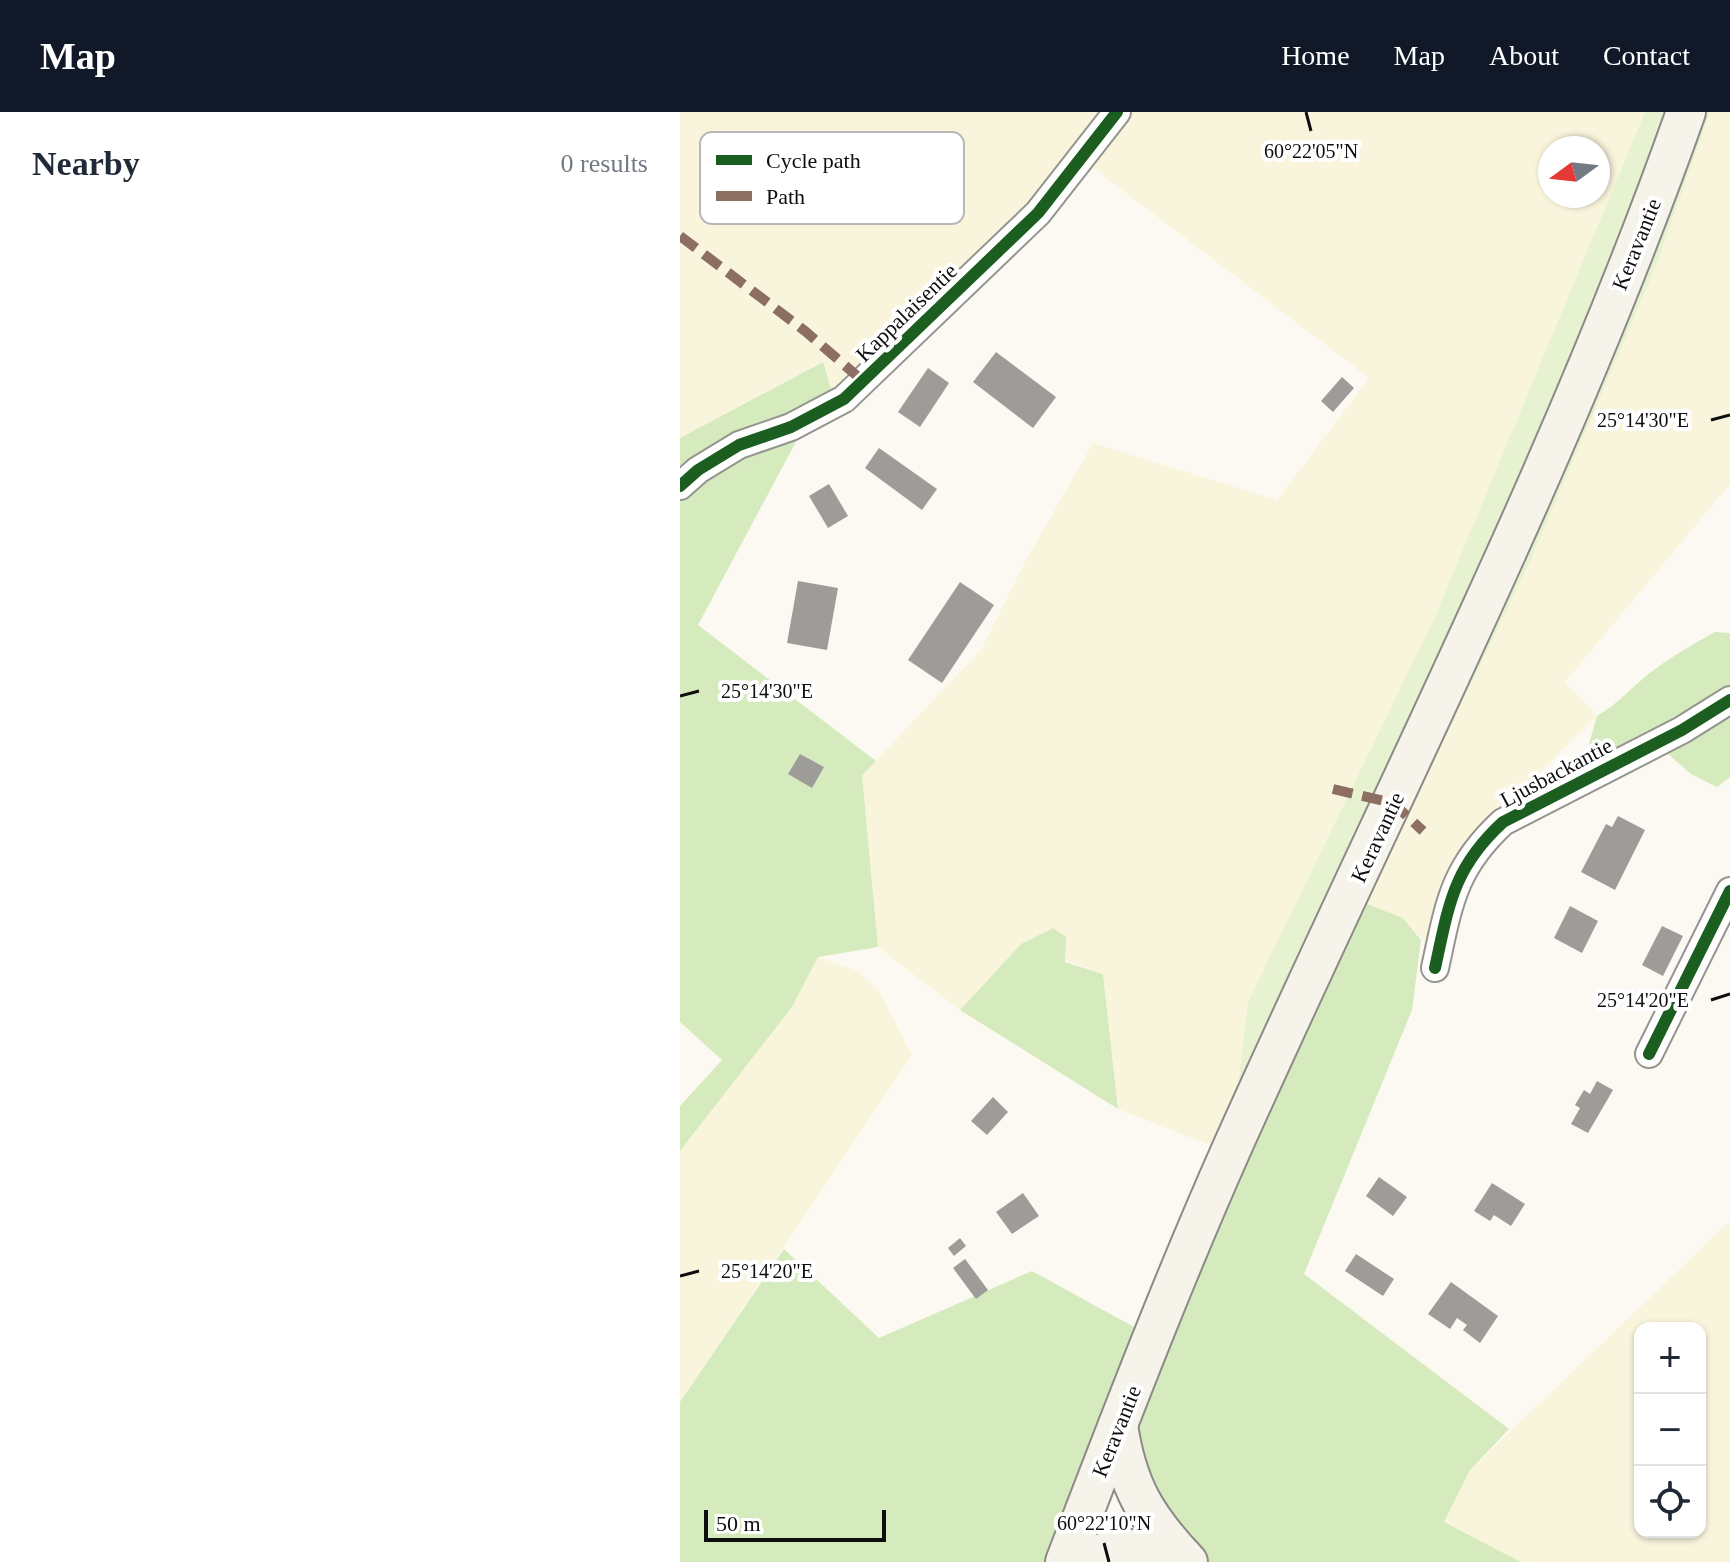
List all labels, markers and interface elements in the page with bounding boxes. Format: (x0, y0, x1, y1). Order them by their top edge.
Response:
text: Map (40, 35, 116, 77)
text: Home (1281, 40, 1350, 71)
text: Map (1394, 40, 1445, 71)
text: About (1489, 40, 1559, 71)
text: Contact (1603, 40, 1690, 71)
legend (700, 132, 964, 224)
north arrow (1538, 136, 1610, 208)
text: 60°22'05"N (1264, 140, 1358, 162)
text: Nearby (32, 145, 140, 182)
text: Cycle path (766, 148, 861, 173)
text: 0 results (561, 149, 648, 178)
text: Path (766, 184, 805, 209)
street label: Keravantie (1607, 195, 1666, 294)
street label: Kappalaisentie (851, 258, 962, 367)
text: 25°14'30"E (1597, 409, 1689, 431)
text: 25°14'30"E (721, 680, 813, 702)
street label: Ljusbackantie (1496, 732, 1617, 812)
street label: Keravantie (1346, 788, 1409, 886)
text: 25°14'20"E (1597, 989, 1689, 1011)
text: 25°14'20"E (721, 1260, 813, 1282)
map controls (1634, 1322, 1706, 1538)
button: + (1634, 1322, 1706, 1394)
street label: Keravantie (1087, 1382, 1146, 1481)
button: − (1634, 1394, 1706, 1466)
button: locate (1634, 1466, 1706, 1538)
scale bar (704, 1506, 886, 1542)
text: 50 m (716, 1511, 761, 1536)
text: 60°22'10"N (1057, 1512, 1151, 1534)

